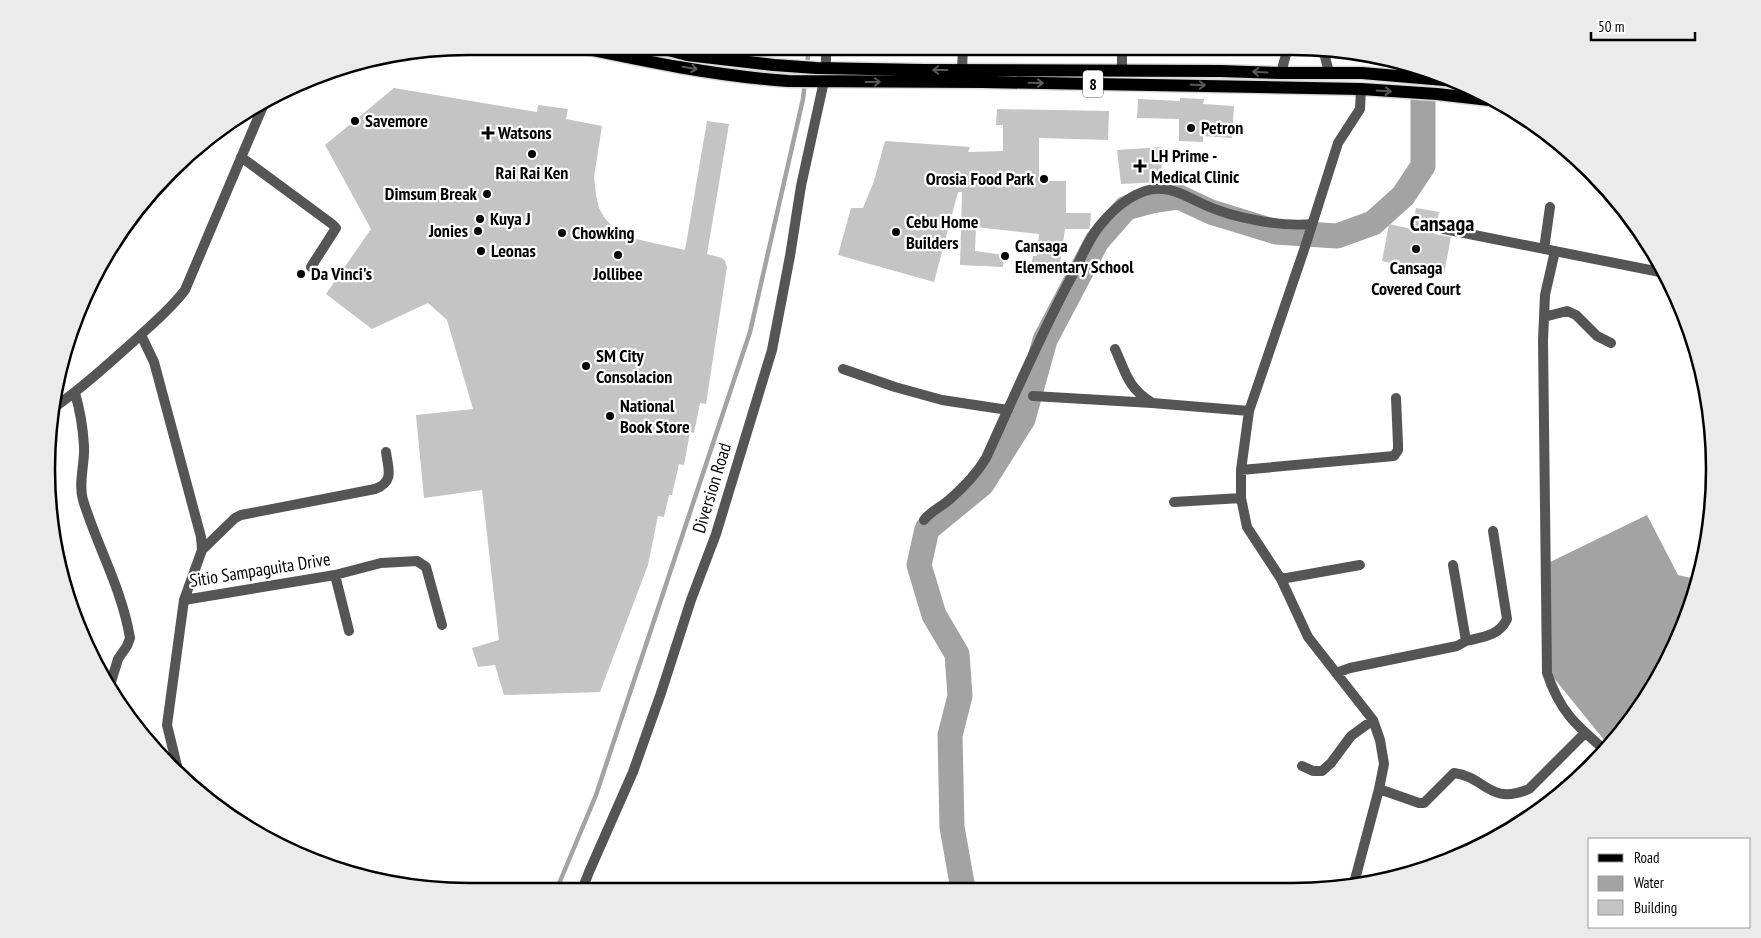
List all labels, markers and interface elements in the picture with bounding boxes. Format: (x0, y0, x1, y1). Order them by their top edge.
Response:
scale bar (1591, 10, 1695, 42)
text: 50 m (1598, 17, 1624, 36)
one-way arrow (682, 63, 698, 73)
one-way arrow (933, 65, 949, 75)
one-way arrow (1253, 68, 1269, 77)
road number: 8 (1083, 70, 1103, 98)
one-way arrow (864, 77, 881, 87)
one-way arrow (1027, 78, 1043, 88)
one-way arrow (1190, 80, 1206, 90)
one-way arrow (1376, 86, 1392, 95)
place label: Savemore (365, 109, 428, 132)
marker: Savemore (349, 115, 361, 127)
place label: Petron (1201, 116, 1243, 139)
place label: Watsons (497, 121, 552, 144)
marker: Petron (1185, 122, 1197, 134)
marker: Watsons (482, 127, 494, 139)
place label: LH Prime - Medical Clinic (1151, 144, 1240, 188)
marker: Rai Rai Ken (526, 148, 538, 160)
marker: LH Prime - Medical Clinic (1133, 159, 1147, 173)
place label: Rai Rai Ken (496, 161, 568, 184)
place label: Orosia Food Park (926, 167, 1035, 190)
marker: Orosia Food Park (1038, 173, 1050, 185)
place label: Dimsum Break (385, 182, 478, 205)
marker: Dimsum Break (481, 188, 493, 200)
place label: Kuya J (490, 207, 531, 230)
district label: Cansaga (1410, 209, 1474, 237)
place label: Cebu Home Builders (906, 210, 979, 254)
marker: Kuya J (474, 213, 486, 225)
place label: Jonies (428, 219, 468, 242)
place label: Chowking (572, 221, 634, 244)
marker: Jonies (472, 225, 484, 237)
marker: Cebu Home Builders (890, 226, 902, 238)
marker: Chowking (556, 227, 568, 239)
place label: Cansaga Elementary School (1015, 234, 1134, 278)
place label: Leonas (491, 239, 536, 262)
marker: Cansaga Covered Court (1410, 243, 1422, 255)
marker: Leonas (475, 245, 487, 257)
marker: Jollibee (612, 249, 624, 261)
marker: Cansaga Elementary School (999, 250, 1011, 262)
place label: Cansaga Covered Court (1371, 256, 1461, 300)
place label: Da Vinci's (311, 262, 372, 285)
place label: Jollibee (592, 262, 643, 285)
marker: Da Vinci's (295, 268, 307, 280)
place label: SM City Consolacion (596, 344, 672, 388)
marker: SM City Consolacion (580, 360, 592, 372)
place label: National Book Store (620, 394, 690, 438)
marker: National Book Store (604, 410, 616, 422)
street label: Diversion Road (687, 440, 736, 536)
street label: Sitio Sampaguita Drive (188, 547, 332, 592)
legend (1588, 838, 1751, 928)
text: Road (1634, 848, 1660, 867)
text: Water (1634, 873, 1665, 892)
text: Building (1634, 898, 1677, 917)

